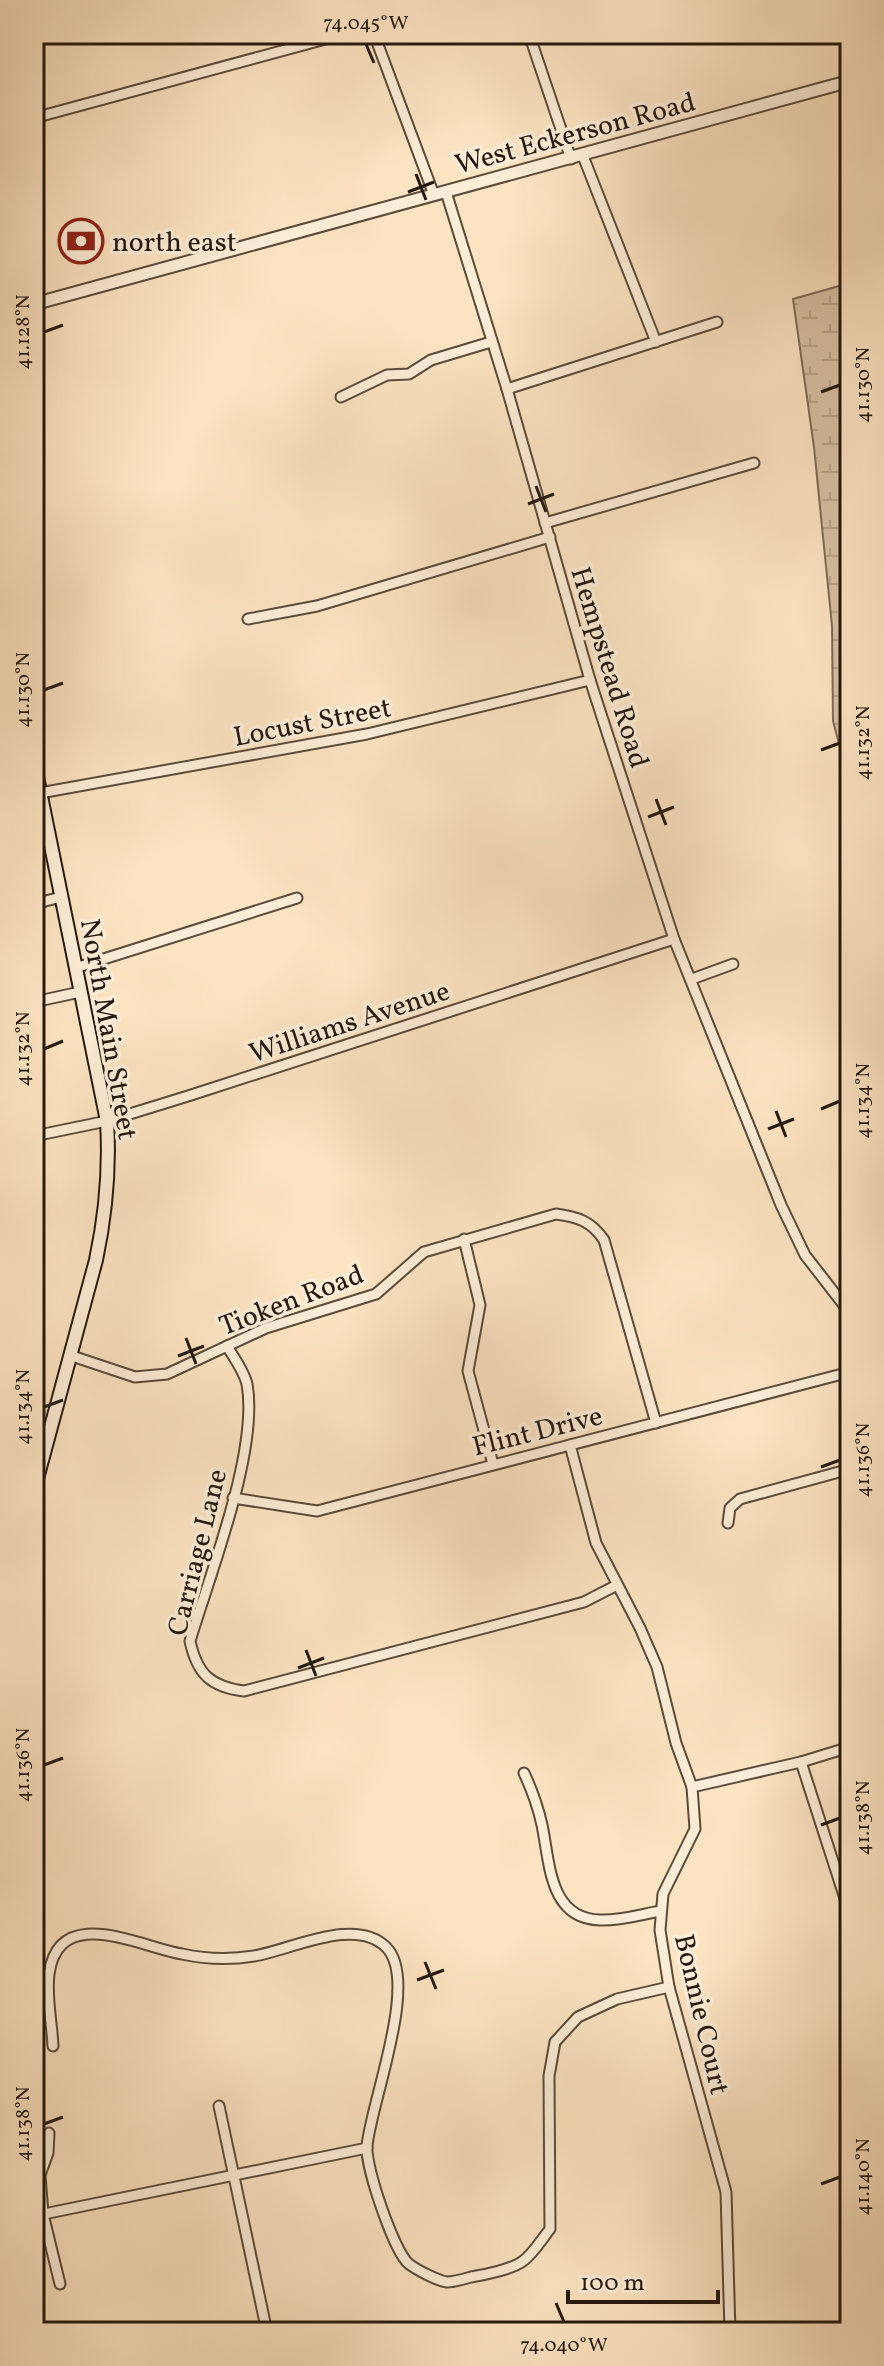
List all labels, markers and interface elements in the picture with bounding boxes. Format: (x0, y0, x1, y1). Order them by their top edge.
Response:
text: 74.045°W (323, 10, 409, 38)
street label: West Eckerson Road (451, 84, 700, 185)
bank icon: north east (57, 217, 105, 265)
place label: north east (112, 224, 237, 263)
text: 41.128°N (10, 294, 38, 370)
text: 41.130°N (850, 347, 878, 423)
street label: Hempstead Road (559, 562, 658, 773)
text: 41.130°N (10, 652, 38, 728)
street label: Locust Street (230, 689, 395, 758)
text: 41.132°N (850, 705, 878, 781)
street label: North Main Street (69, 916, 146, 1143)
street label: Williams Avenue (244, 973, 455, 1074)
text: 41.132°N (10, 1011, 38, 1087)
text: 41.134°N (850, 1063, 878, 1139)
street label: Tioken Road (214, 1256, 370, 1347)
text: 41.134°N (10, 1369, 38, 1445)
street label: Flint Drive (468, 1397, 607, 1467)
text: 41.136°N (850, 1422, 878, 1497)
street label: Carriage Lane (159, 1465, 238, 1640)
text: 41.136°N (10, 1727, 38, 1802)
text: 41.138°N (850, 1780, 878, 1855)
street label: Bonnie Court (663, 1930, 738, 2099)
text: 41.138°N (10, 2086, 38, 2161)
text: 41.140°N (850, 2138, 878, 2216)
scale bar (568, 2254, 718, 2304)
text: 100 m (580, 2267, 645, 2301)
text: 74.040°W (520, 2332, 608, 2360)

